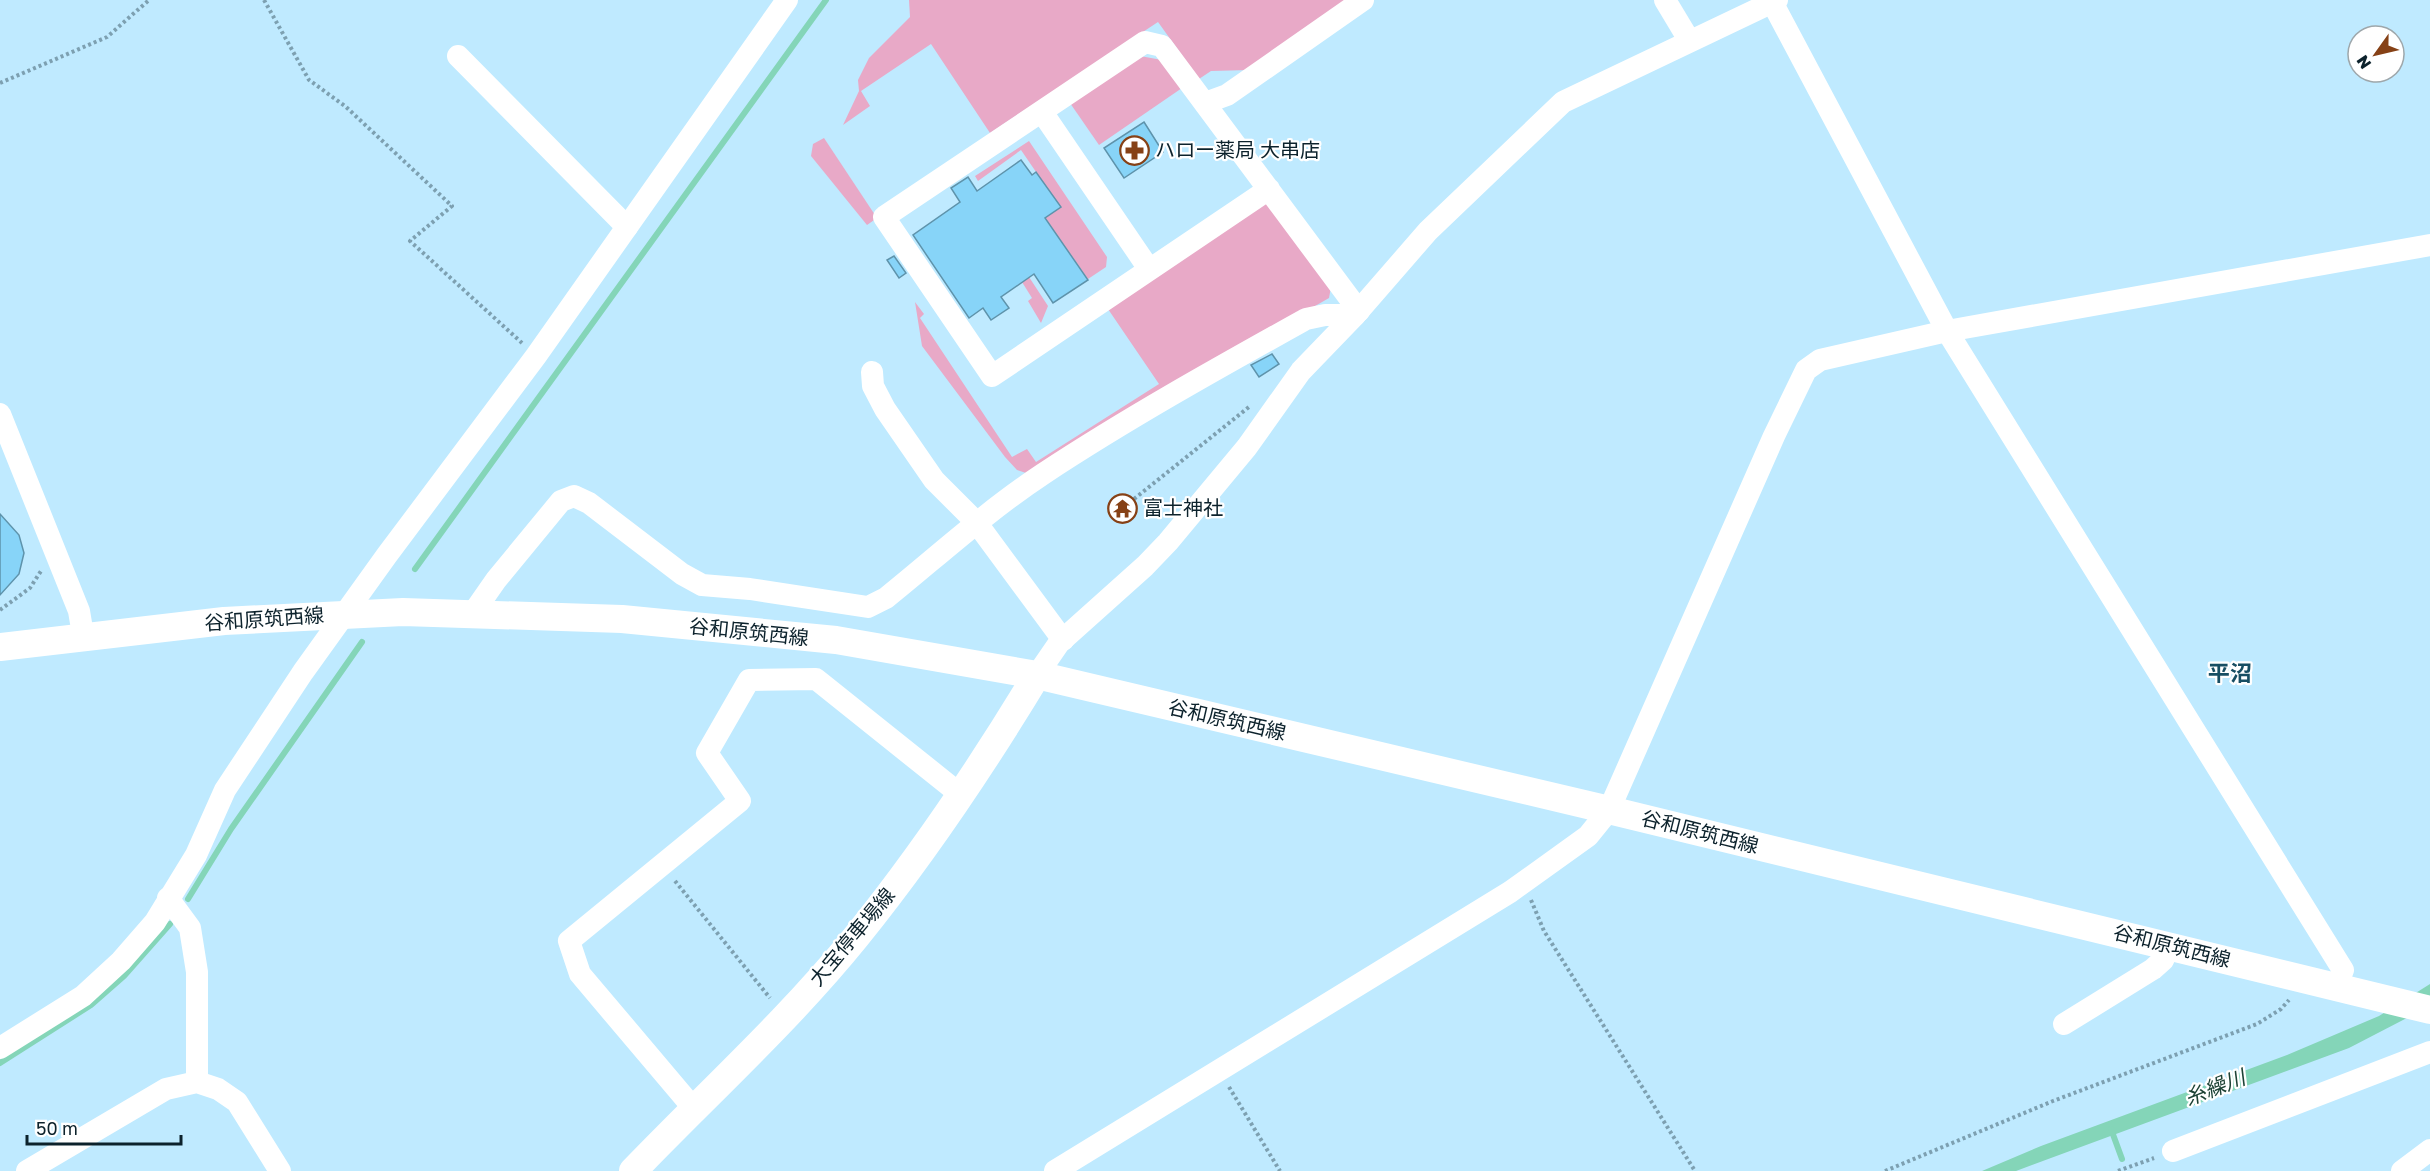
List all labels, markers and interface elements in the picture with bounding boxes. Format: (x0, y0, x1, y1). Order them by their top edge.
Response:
north arrow (2346, 24, 2406, 84)
text: N (2352, 52, 2375, 73)
pharmacy icon: ハロー薬局 大串店 (1118, 134, 1150, 166)
place label: ハロー薬局 大串店 (1155, 137, 1320, 161)
temple icon: 富士神社 (1106, 492, 1138, 524)
place label: 富士神社 (1143, 495, 1223, 519)
street label: 谷和原筑西線 (203, 602, 325, 634)
street label: 谷和原筑西線 (688, 613, 810, 649)
district label: 平沼 (2208, 659, 2252, 686)
street label: 谷和原筑西線 (1166, 694, 1288, 744)
street label: 谷和原筑西線 (1639, 805, 1761, 857)
street label: 大宝停車場線 (803, 883, 899, 990)
street label: 谷和原筑西線 (2111, 919, 2233, 971)
water label: 糸繰川 (2181, 1063, 2251, 1110)
scale bar (27, 1108, 182, 1146)
text: 50 m (36, 1117, 78, 1139)

